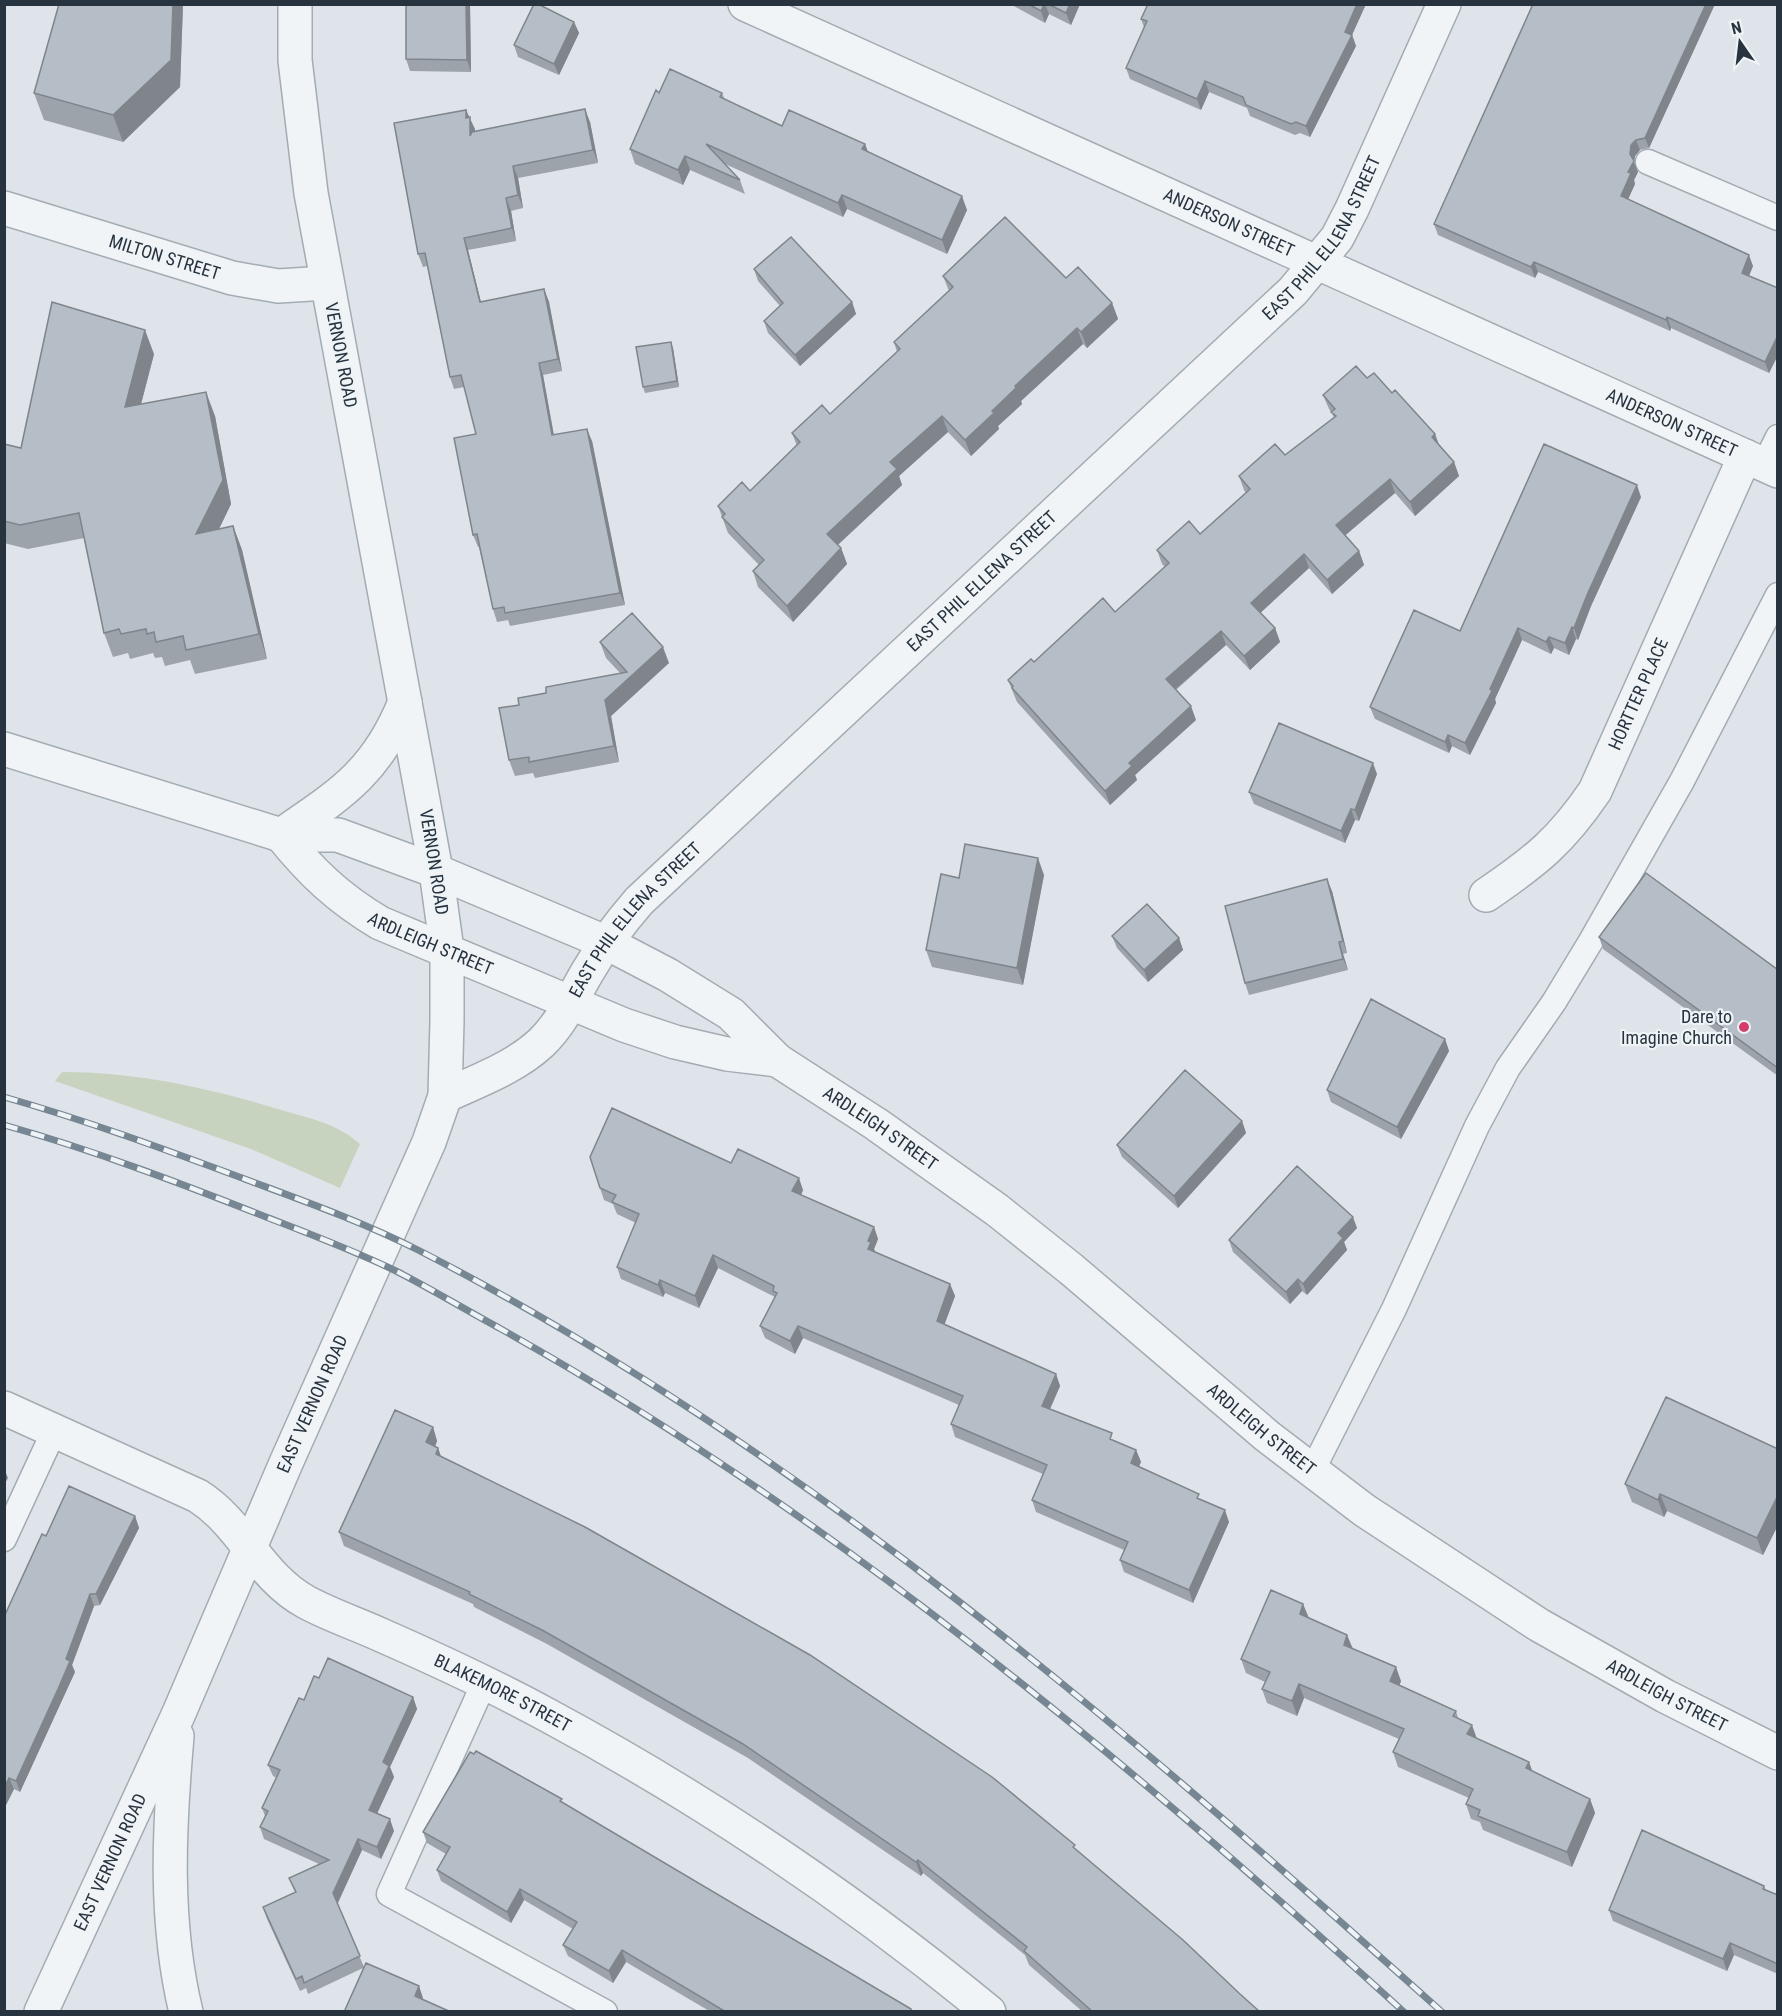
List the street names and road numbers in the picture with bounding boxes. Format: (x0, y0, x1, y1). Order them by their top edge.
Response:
street label: EAST PHIL ELLENA STREET (1258, 152, 1385, 324)
street label: ANDERSON STREET (1160, 184, 1298, 261)
street label: MILTON STREET (107, 230, 223, 284)
street label: VERNON ROAD (321, 301, 362, 409)
street label: ANDERSON STREET (1603, 384, 1741, 461)
street label: EAST PHIL ELLENA STREET (902, 506, 1061, 656)
street label: HORTTER PLACE (1604, 635, 1672, 753)
street label: VERNON ROAD (416, 808, 453, 916)
street label: EAST PHIL ELLENA STREET (564, 838, 705, 1001)
street label: ARDLEIGH STREET (364, 907, 497, 979)
street label: ARDLEIGH STREET (819, 1082, 942, 1174)
street label: EAST VERNON ROAD (272, 1331, 352, 1476)
street label: ARDLEIGH STREET (1203, 1379, 1320, 1479)
street label: BLAKEMORE STREET (431, 1649, 575, 1736)
street label: ARDLEIGH STREET (1603, 1654, 1731, 1736)
street label: EAST VERNON ROAD (69, 1790, 150, 1934)

